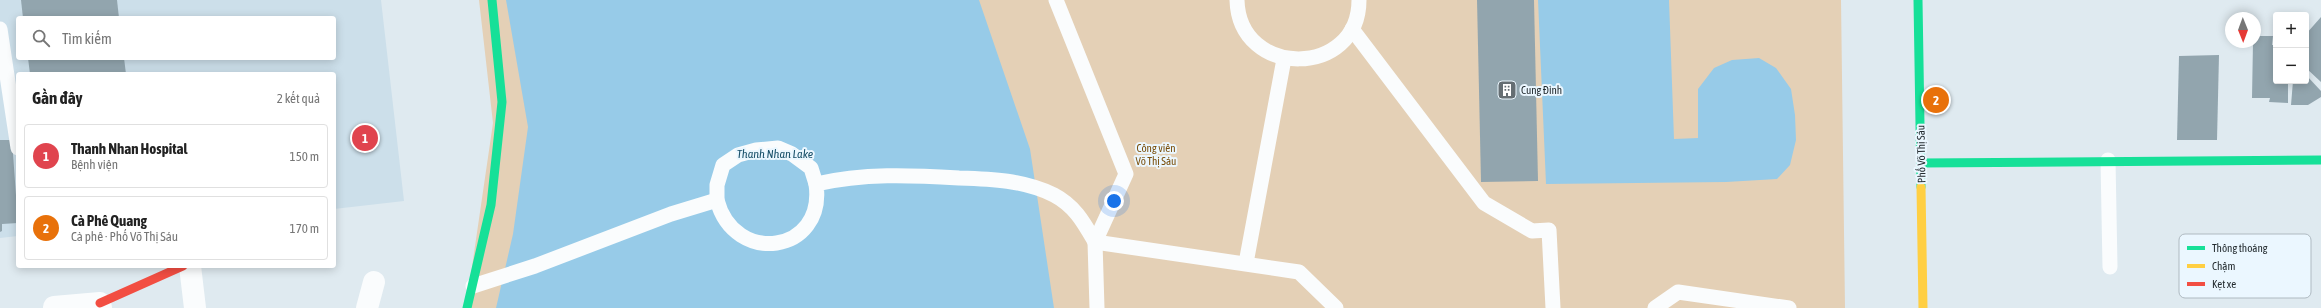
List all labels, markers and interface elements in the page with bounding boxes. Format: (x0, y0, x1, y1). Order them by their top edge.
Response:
north arrow (2225, 12, 2261, 48)
map controls (2273, 12, 2309, 84)
button: + (2273, 12, 2309, 48)
search box (16, 16, 336, 60)
icon: search (30, 27, 52, 49)
text: Tìm kiếm (62, 30, 112, 47)
button: − (2273, 48, 2309, 84)
building icon: Cung Đình (1496, 79, 1518, 101)
place label: Cung Đình (1521, 84, 1562, 96)
pin: 2 (1923, 85, 1949, 115)
text: Gần đây (32, 88, 83, 108)
text: 2 kết quả (277, 91, 320, 106)
pin: 1 (352, 123, 378, 153)
street label: Phố Võ Thị Sáu (1914, 125, 1929, 183)
text: Thanh Nhan Hospital (71, 140, 187, 157)
park label: Công viên Võ Thị Sáu (1136, 142, 1176, 168)
water label: Thanh Nhan Lake (737, 147, 814, 161)
text: 1 (43, 149, 49, 164)
text: 150 m (290, 149, 319, 164)
text: Bệnh viện (71, 157, 118, 172)
your location (1104, 191, 1124, 211)
text: Cà Phê Quang (71, 212, 147, 229)
text: 2 (43, 221, 49, 236)
text: 170 m (290, 221, 319, 236)
text: Cà phê · Phố Võ Thị Sáu (71, 229, 178, 244)
legend (2179, 234, 2311, 298)
text: Thông thoáng (2212, 242, 2268, 254)
text: Chậm (2212, 260, 2235, 273)
text: Kẹt xe (2212, 278, 2236, 291)

